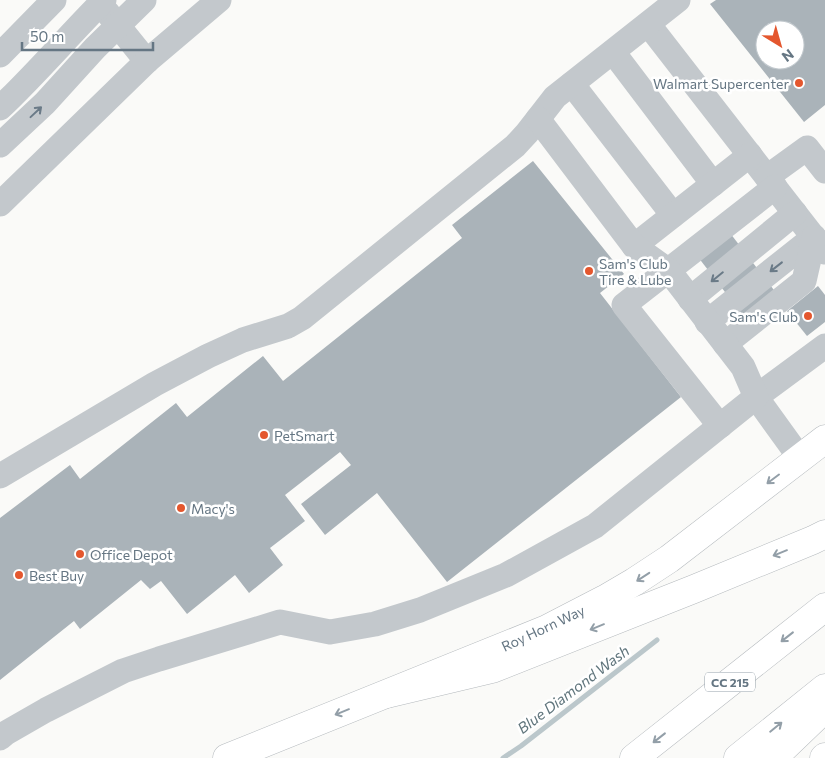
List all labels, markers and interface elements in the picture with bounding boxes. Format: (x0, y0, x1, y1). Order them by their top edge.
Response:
scale bar (22, 20, 154, 52)
north arrow (755, 20, 805, 70)
text: 50 m (30, 27, 64, 45)
text: N (779, 46, 797, 66)
place label: Walmart Supercenter (653, 75, 789, 92)
marker: Walmart Supercenter (793, 77, 805, 89)
one-way arrow (29, 106, 42, 118)
place label: Sam's Club Tire & Lube (599, 255, 671, 288)
one-way arrow (770, 262, 783, 273)
marker: Sam's Club Tire & Lube (583, 265, 595, 277)
one-way arrow (710, 272, 723, 283)
place label: Sam's Club (729, 308, 798, 325)
marker: Sam's Club (802, 310, 814, 322)
place label: PetSmart (274, 427, 335, 444)
marker: PetSmart (258, 429, 270, 441)
one-way arrow (766, 474, 780, 484)
place label: Macy's (191, 500, 235, 517)
marker: Macy's (175, 502, 187, 514)
place label: Office Depot (90, 546, 173, 563)
marker: Office Depot (74, 548, 86, 560)
one-way arrow (773, 549, 788, 559)
place label: Best Buy (29, 567, 84, 584)
marker: Best Buy (13, 569, 25, 581)
one-way arrow (636, 572, 650, 582)
street label: Roy Horn Way (499, 601, 587, 655)
one-way arrow (590, 623, 605, 632)
one-way arrow (780, 632, 794, 642)
water label: Blue Diamond Wash (514, 641, 632, 737)
road number: CC 215 (705, 672, 755, 692)
one-way arrow (334, 708, 350, 717)
one-way arrow (769, 722, 782, 733)
one-way arrow (653, 732, 666, 743)

